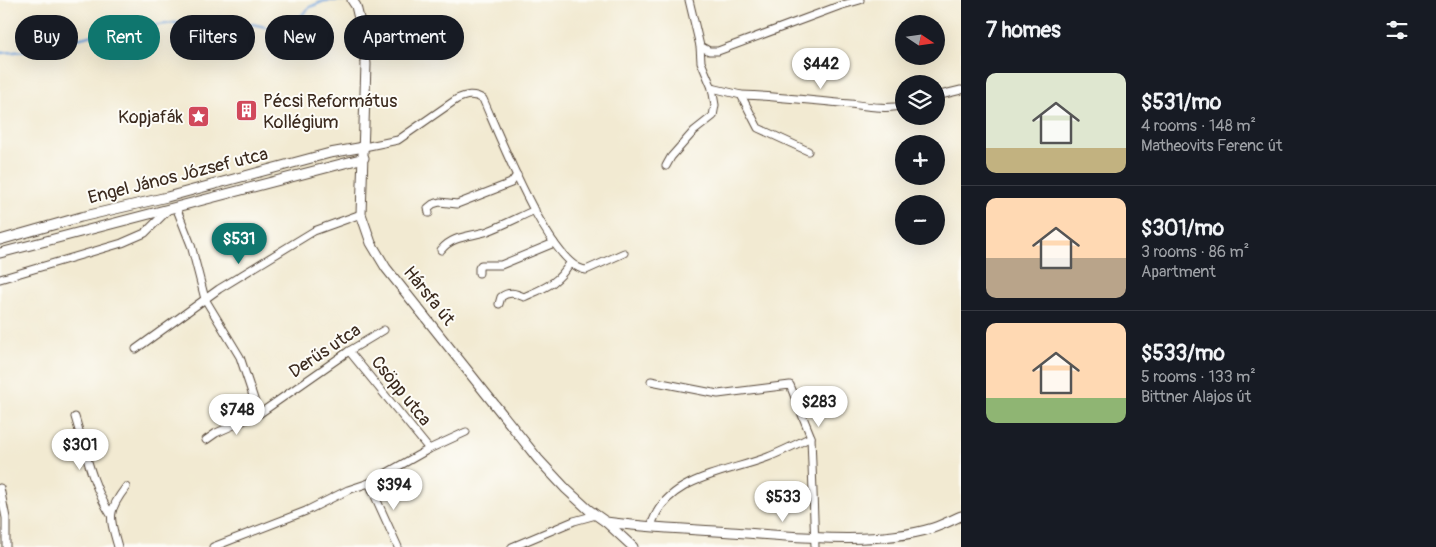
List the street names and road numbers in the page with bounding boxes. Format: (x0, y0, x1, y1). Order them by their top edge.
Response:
street label: Engel János József utca (86, 143, 270, 209)
street label: Hársfa út (398, 262, 460, 331)
street label: Derűs utca (285, 319, 365, 383)
street label: Csöpp utca (366, 351, 436, 431)

